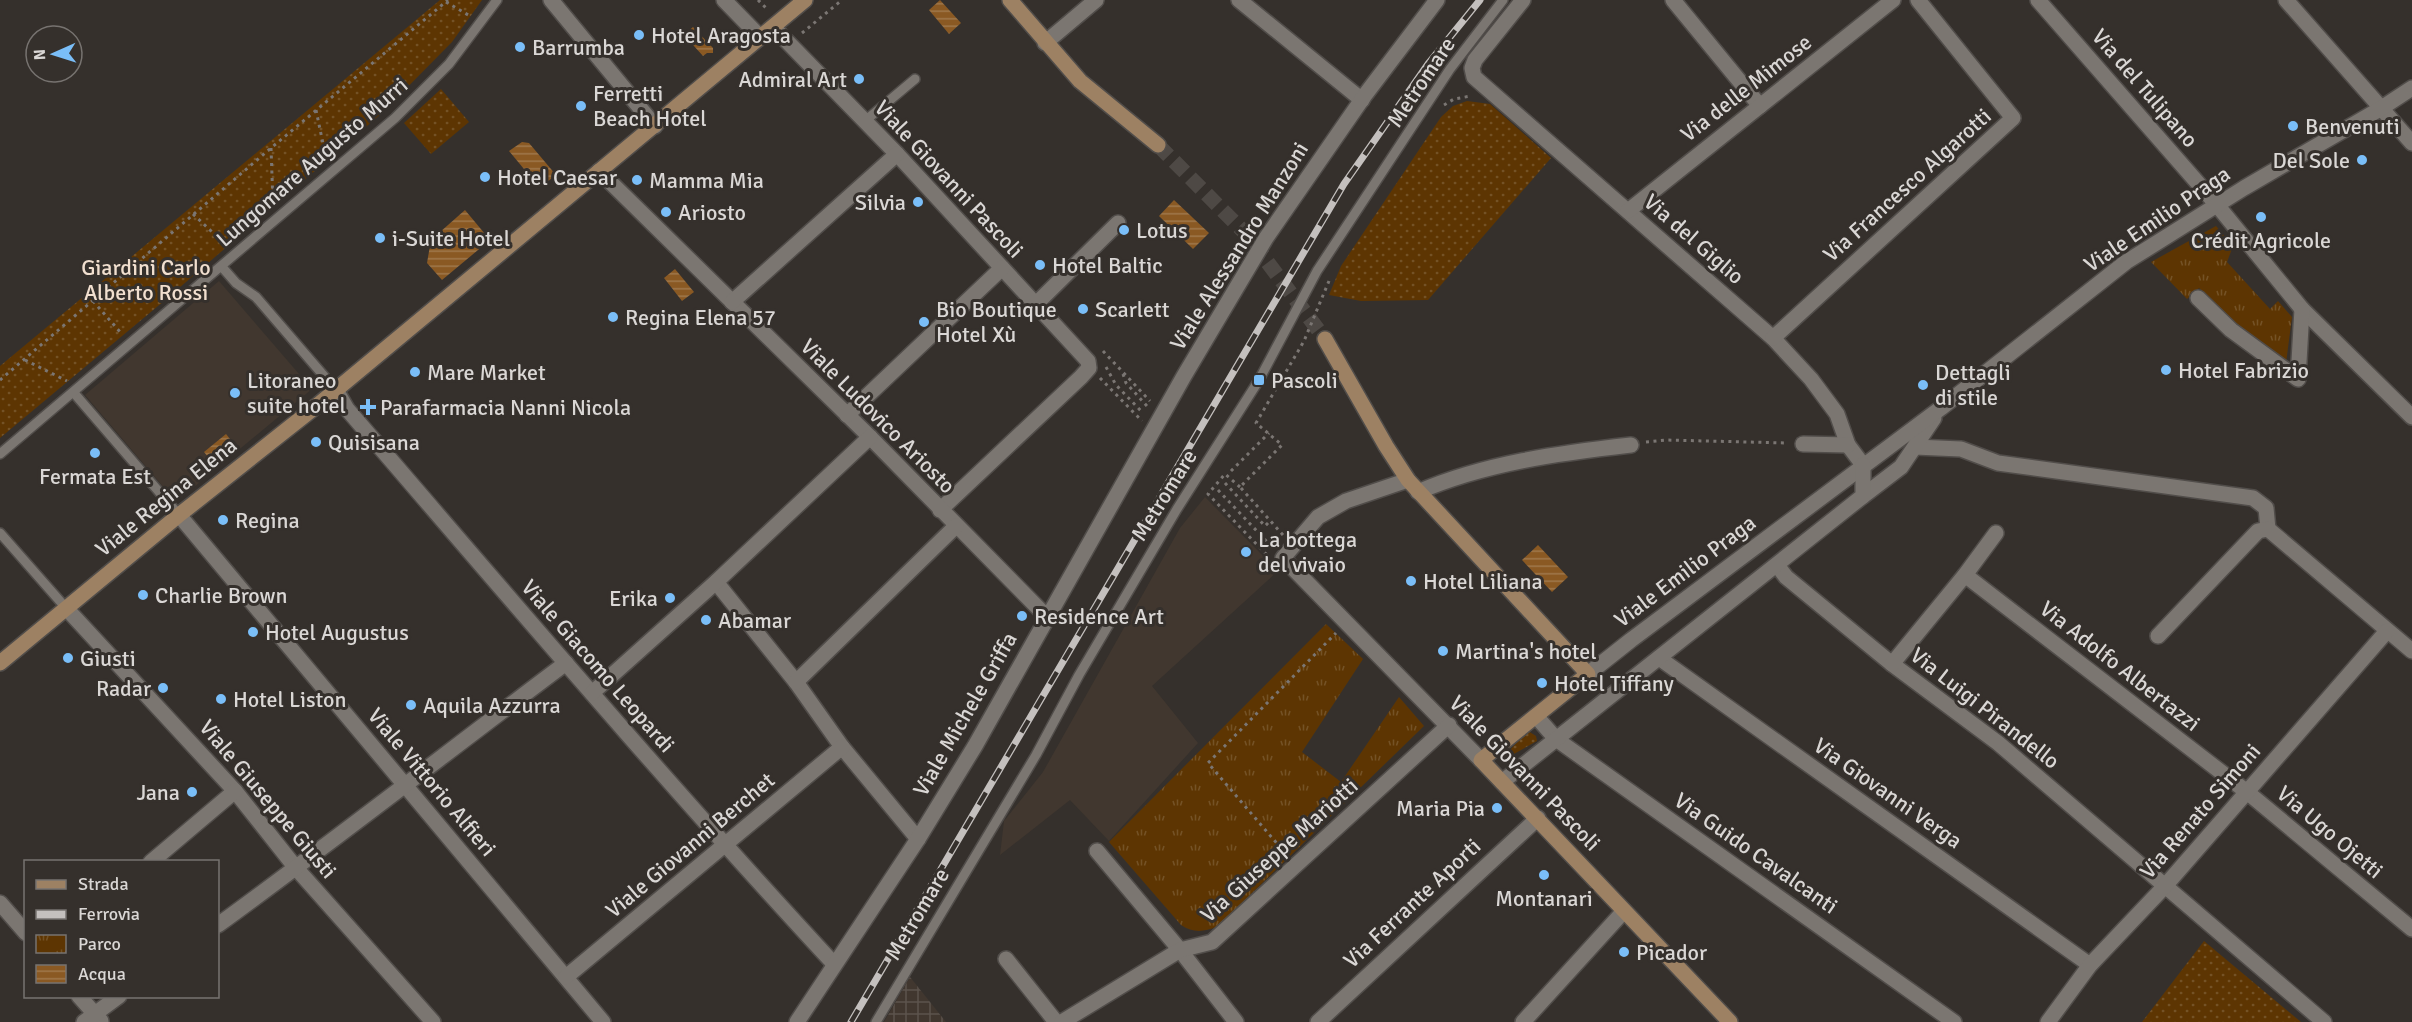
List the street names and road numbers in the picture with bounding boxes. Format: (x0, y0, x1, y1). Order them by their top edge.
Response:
street label: Via del Tulipano (2086, 23, 2204, 153)
street label: Via delle Mimose (1675, 28, 1817, 148)
street label: Metromare (1381, 32, 1461, 132)
street label: Lungomare Augusto Murri (211, 71, 413, 253)
street label: Viale Giovanni Pascoli (869, 95, 1029, 263)
street label: Via Francesco Algarotti (1817, 102, 1997, 268)
street label: Viale Alessandro Manzoni (1164, 137, 1314, 355)
street label: Viale Emilio Praga (2079, 160, 2235, 278)
street label: Via del Giglio (1638, 188, 1750, 290)
street label: Viale Ludovico Ariosto (795, 333, 961, 499)
street label: Viale Regina Elena (90, 432, 242, 562)
street label: Metromare (1125, 444, 1203, 546)
street label: Viale Emilio Praga (1609, 509, 1761, 633)
street label: Viale Giacomo Leopardi (516, 574, 680, 758)
street label: Via Adolfo Albertazzi (2034, 595, 2206, 737)
street label: Viale Michele Griffa (907, 627, 1023, 801)
street label: Via Luigi Pirandello (1905, 641, 2065, 775)
street label: Viale Giovanni Pascoli (1444, 690, 1606, 856)
street label: Viale Vittorio Alfieri (362, 702, 502, 862)
street label: Viale Giuseppe Giusti (194, 714, 342, 884)
street label: Via Giovanni Verga (1809, 732, 1967, 854)
street label: Via Renato Simoni (2134, 738, 2266, 884)
street label: Viale Giovanni Berchet (600, 766, 780, 924)
street label: Via Giuseppe Mariotti (1195, 772, 1363, 928)
street label: Via Ugo Ojetti (2271, 780, 2389, 884)
street label: Via Guido Cavalcanti (1669, 787, 1843, 919)
street label: Via Ferrante Aporti (1338, 832, 1486, 974)
street label: Metromare (879, 863, 955, 965)

